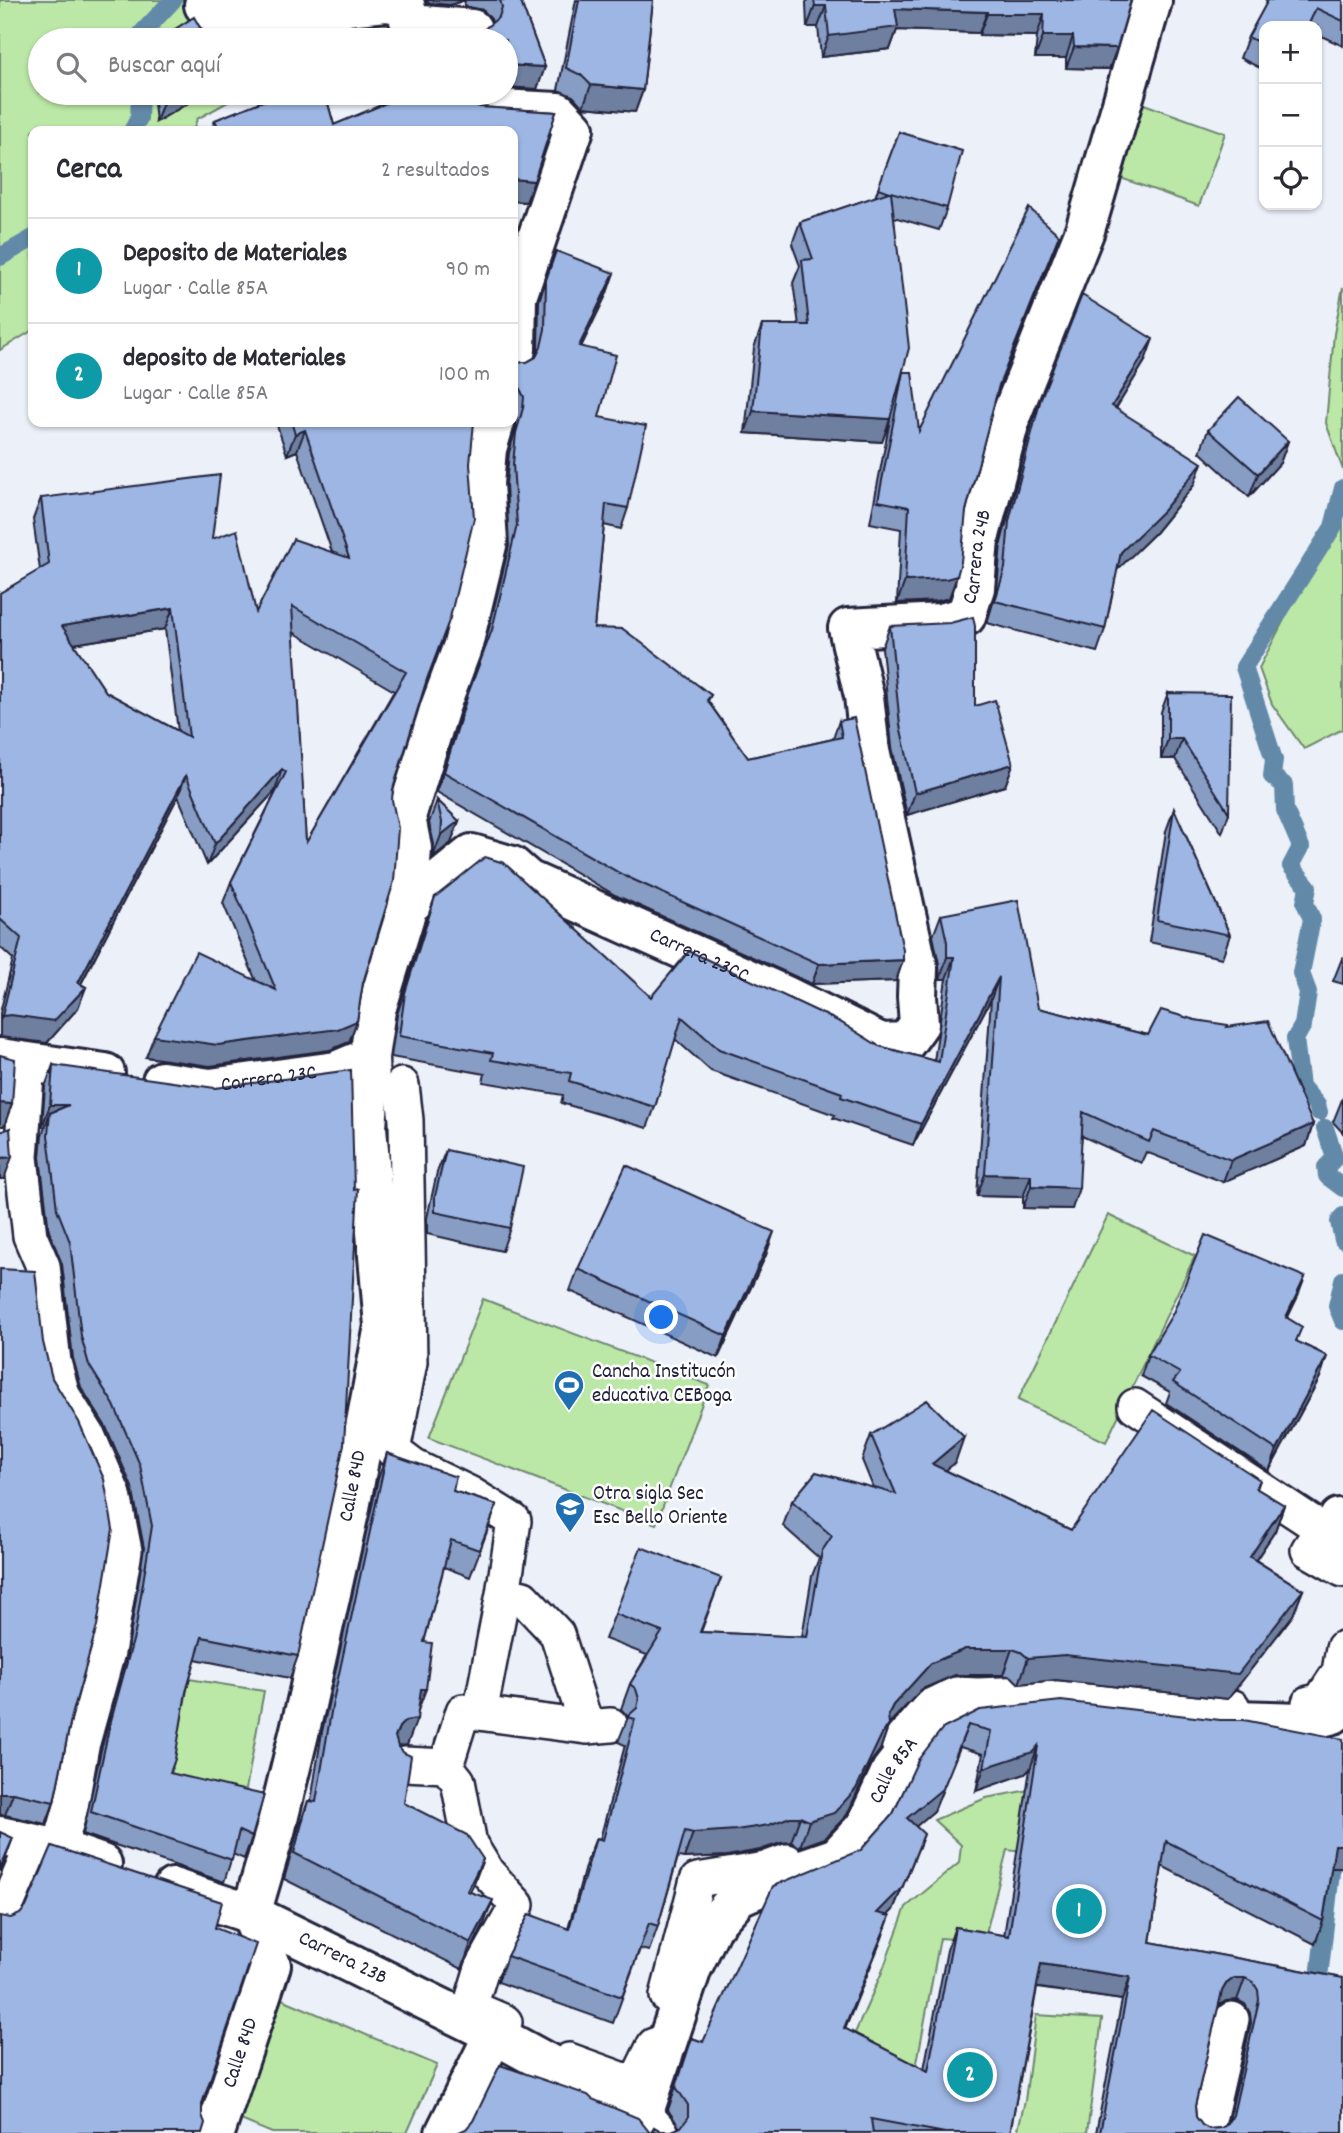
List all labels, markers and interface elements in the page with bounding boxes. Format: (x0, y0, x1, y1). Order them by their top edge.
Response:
map controls (1259, 21, 1322, 210)
button: + (1259, 21, 1322, 84)
search box (28, 28, 518, 105)
icon: search (52, 48, 90, 86)
text: Buscar aquí (108, 48, 220, 85)
button: − (1259, 84, 1322, 147)
button: locate (1259, 147, 1322, 210)
text: Cerca (56, 150, 121, 193)
text: 2 resultados (381, 155, 490, 188)
text: Deposito de Materiales (123, 236, 347, 273)
text: 1 (76, 254, 82, 287)
text: 90 m (446, 254, 490, 287)
text: Lugar · Calle 85A (123, 273, 268, 306)
text: deposito de Materiales (123, 341, 346, 378)
text: 2 (74, 359, 84, 392)
text: 100 m (439, 359, 490, 392)
text: Lugar · Calle 85A (123, 378, 268, 411)
street label: Carrera 24B (956, 506, 1001, 608)
street label: Carrera 23CC (644, 921, 754, 992)
street label: Carrera 23C (219, 1059, 319, 1101)
your location (644, 1300, 678, 1334)
place label: Cancha Institucón educativa CEBoga (592, 1358, 736, 1412)
sports icon: Cancha Institucón educativa CEBoga (552, 1368, 586, 1412)
street label: Calle 84D (332, 1448, 375, 1525)
place label: Otra sigla Sec Esc Bello Oriente (593, 1480, 728, 1534)
school or university icon: Otra sigla Sec Esc Bello Oriente (553, 1490, 587, 1534)
street label: Calle 85A (863, 1731, 927, 1809)
pin: 1 (1056, 1885, 1102, 1937)
street label: Carrera 23B (293, 1924, 392, 1994)
street label: Calle 84D (216, 2014, 267, 2092)
pin: 2 (947, 2049, 993, 2101)

